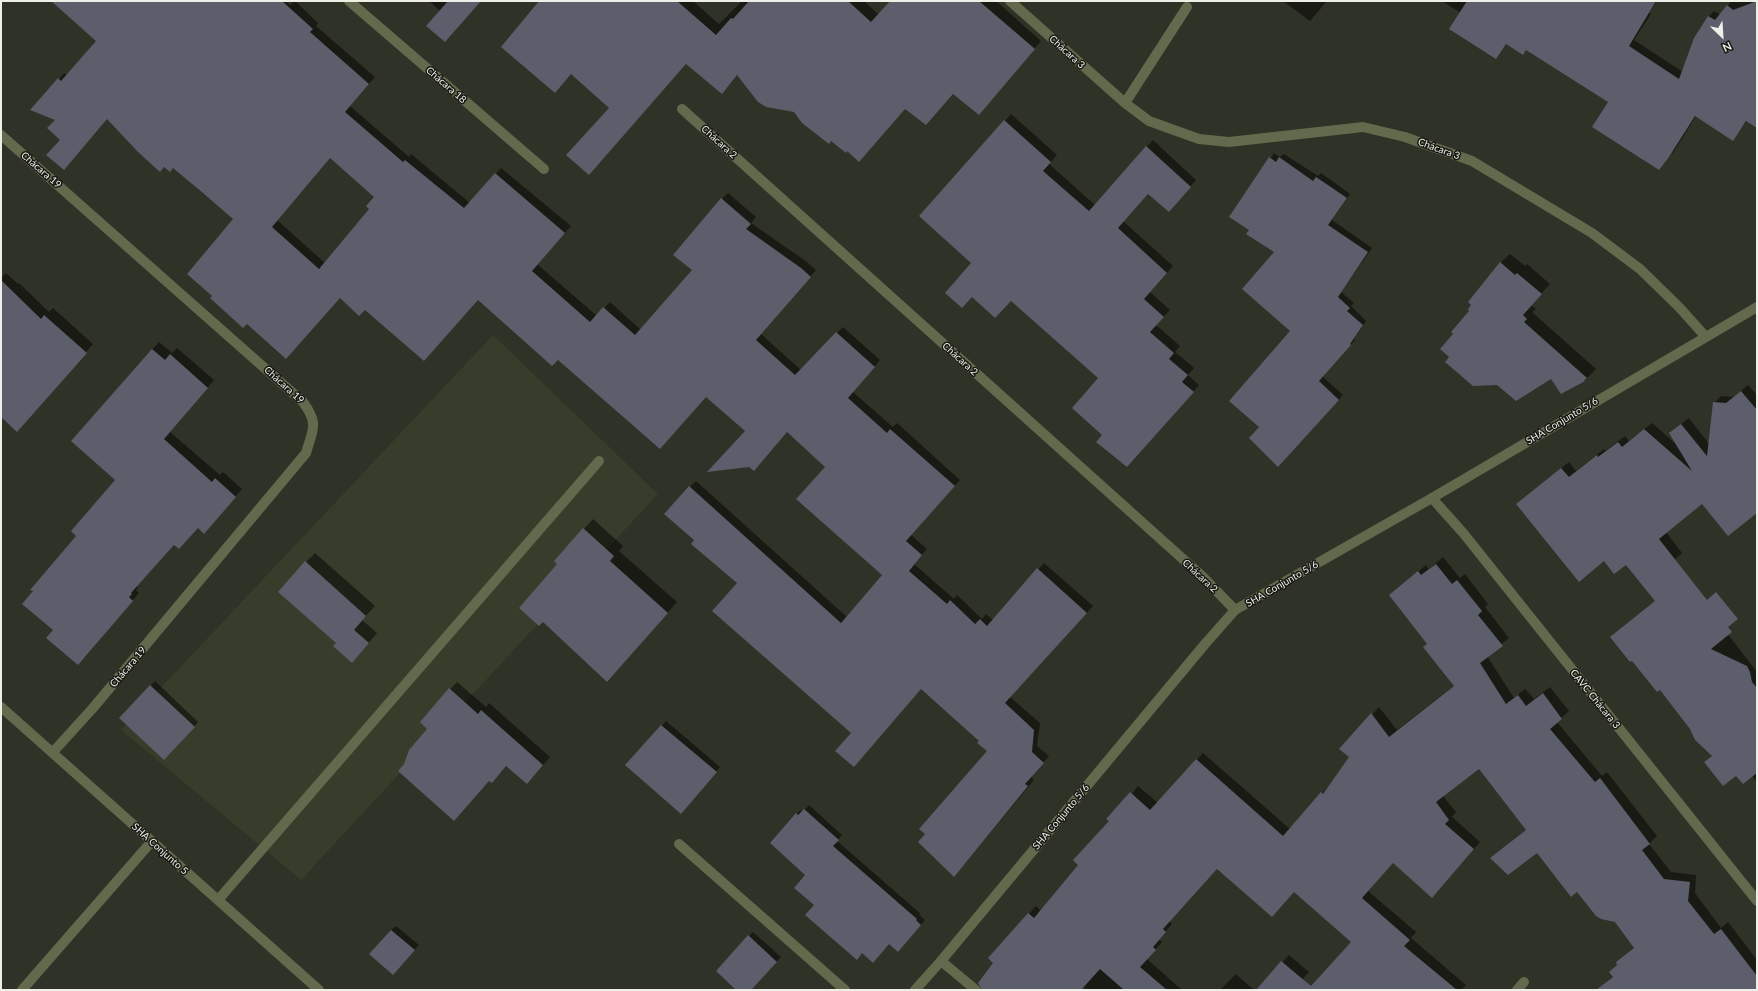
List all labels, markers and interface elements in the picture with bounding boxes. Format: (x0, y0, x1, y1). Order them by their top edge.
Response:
north arrow (1702, 16, 1742, 56)
street label: Chácara 3 (1047, 33, 1087, 71)
text: N (1721, 40, 1734, 55)
street label: Chácara 18 (423, 64, 469, 106)
street label: Chácara 2 (699, 123, 739, 161)
street label: Chácara 3 (1416, 136, 1462, 162)
street label: Chácara 19 (18, 149, 64, 191)
street label: Chácara 2 (940, 340, 980, 378)
street label: Chácara 19 (262, 364, 306, 406)
street label: SHA Conjunto 5/6 (1524, 395, 1600, 447)
street label: Chácara 2 (1180, 557, 1220, 595)
street label: SHA Conjunto 5/6 (1244, 558, 1320, 610)
street label: Chácara 19 (107, 644, 149, 690)
street label: CAVC Chácara 3 (1567, 667, 1623, 731)
street label: SHA Conjunto 5/6 (1030, 782, 1092, 852)
street label: SHA Conjunto 5 (129, 821, 191, 877)

